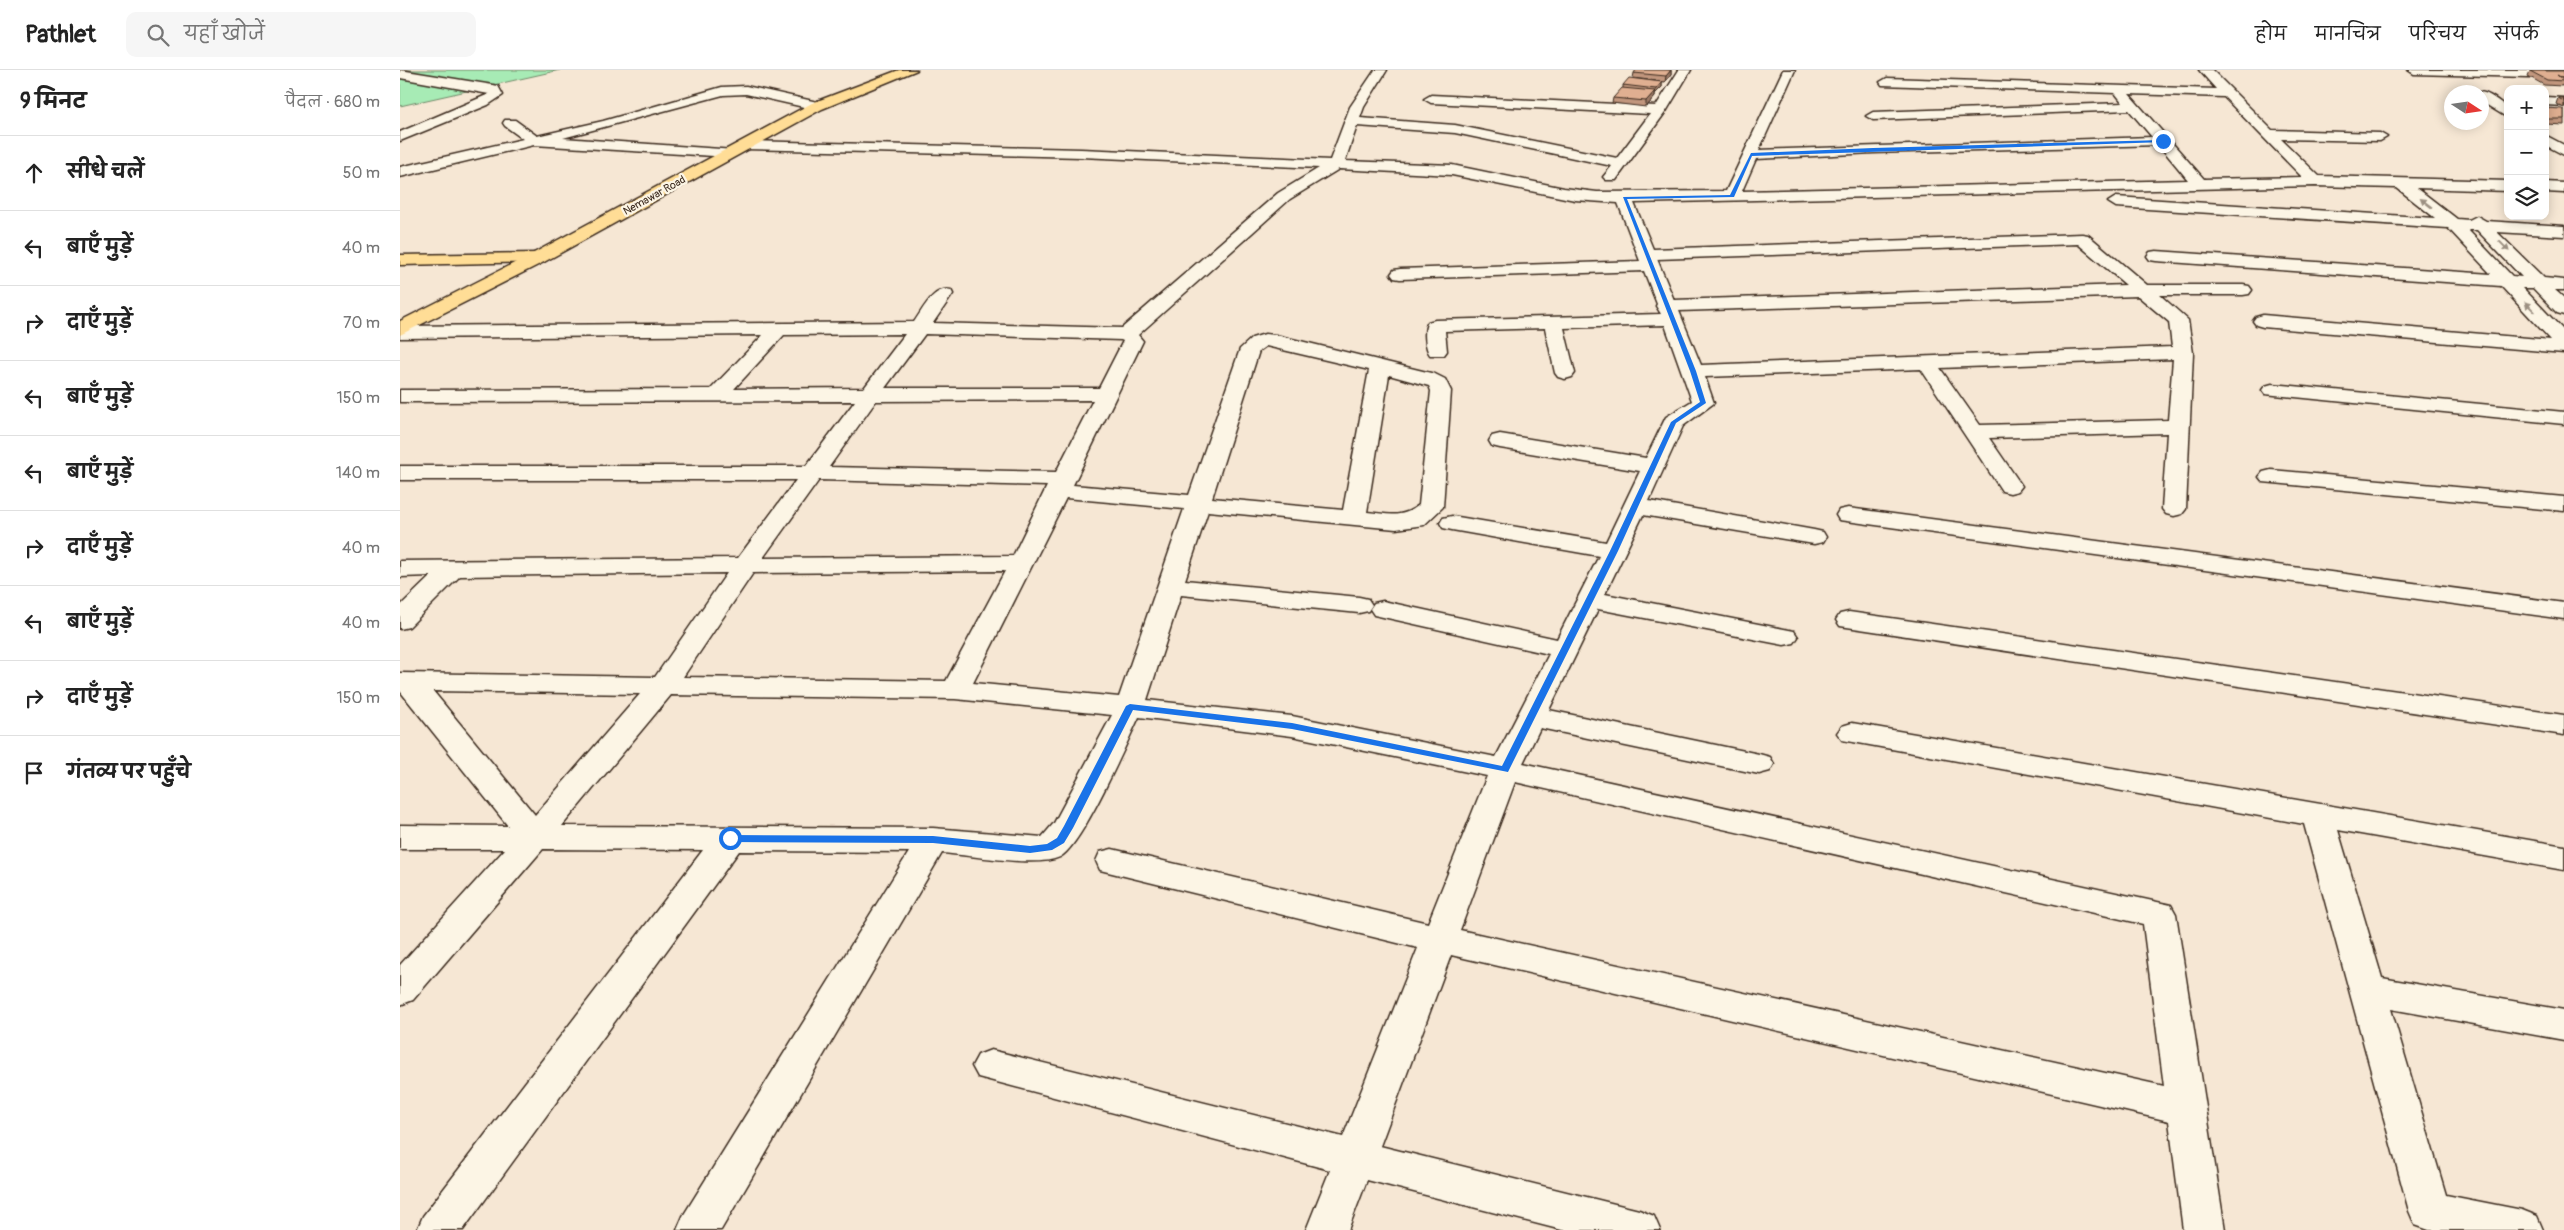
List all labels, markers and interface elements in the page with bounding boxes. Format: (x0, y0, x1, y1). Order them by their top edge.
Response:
search box (126, 12, 476, 57)
text: Pathlet (25, 20, 96, 49)
icon: search (144, 21, 172, 49)
text: यहाँ खोजें (184, 22, 265, 46)
text: होम (2255, 23, 2287, 46)
text: मानचित्र (2315, 23, 2381, 46)
text: परिचय (2409, 23, 2466, 46)
text: संपर्क (2494, 23, 2539, 46)
north arrow (2444, 85, 2489, 130)
map controls (2504, 85, 2549, 220)
button: + (2504, 85, 2549, 130)
text: 9 मिनट (20, 88, 86, 115)
text: पैदल · 680 m (285, 92, 380, 112)
route end (2152, 130, 2175, 153)
button: − (2504, 130, 2549, 175)
icon: ahead (20, 159, 48, 187)
text: सीधे चलें (67, 160, 144, 184)
text: 50 m (343, 163, 380, 183)
street label: Nemawar Road (621, 173, 688, 218)
button: layers (2504, 175, 2549, 220)
one-way arrow (2419, 198, 2433, 208)
icon: left (20, 234, 48, 262)
text: बाएँ मुड़ें (67, 235, 133, 259)
text: 40 m (342, 238, 380, 258)
one-way arrow (2498, 240, 2510, 252)
one-way arrow (2524, 301, 2536, 313)
icon: right (20, 309, 48, 337)
text: दाएँ मुड़ें (67, 310, 132, 334)
text: 70 m (343, 313, 380, 333)
icon: left (20, 384, 48, 412)
text: बाएँ मुड़ें (67, 385, 133, 409)
text: 150 m (336, 388, 380, 408)
icon: left (20, 459, 48, 487)
text: बाएँ मुड़ें (67, 460, 133, 484)
text: 140 m (336, 463, 380, 483)
icon: right (20, 534, 48, 562)
text: दाएँ मुड़ें (67, 535, 132, 559)
text: 40 m (342, 538, 380, 558)
icon: left (20, 609, 48, 637)
text: बाएँ मुड़ें (67, 610, 133, 634)
text: 40 m (342, 613, 380, 633)
icon: right (20, 684, 48, 712)
text: दाएँ मुड़ें (67, 685, 132, 709)
text: 150 m (336, 688, 380, 708)
icon: arrive (20, 759, 48, 787)
text: गंतव्य पर पहुँचे (67, 760, 191, 784)
route start (719, 827, 742, 850)

